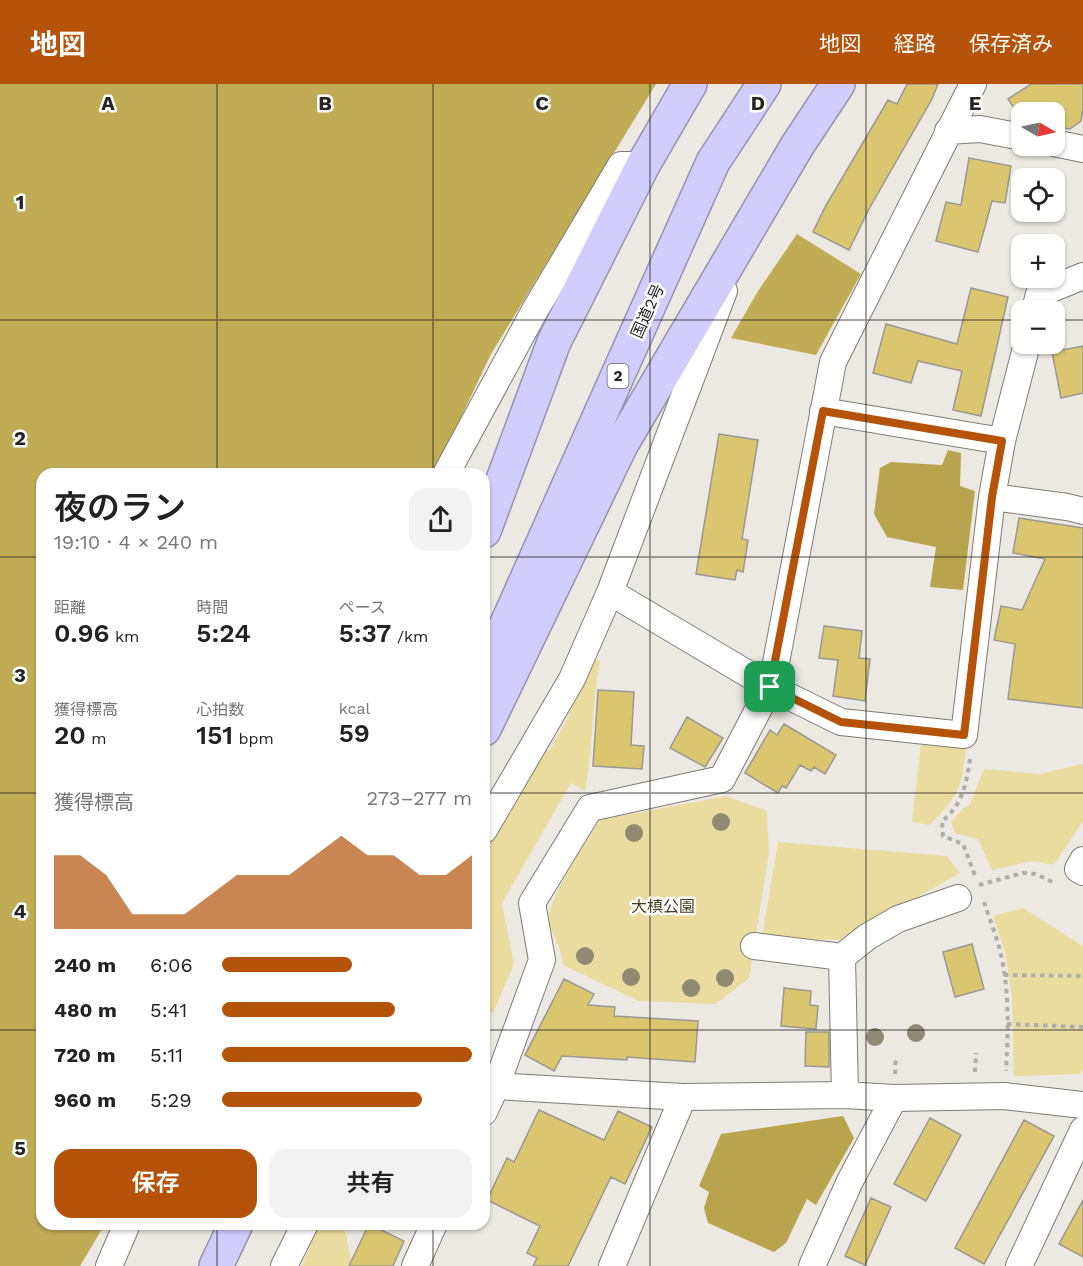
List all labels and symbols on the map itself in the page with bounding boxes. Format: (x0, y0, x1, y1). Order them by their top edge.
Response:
text: A (101, 91, 115, 115)
text: B (318, 91, 332, 115)
text: C (535, 91, 549, 115)
text: D (751, 91, 765, 115)
text: E (969, 91, 981, 115)
north arrow (1011, 102, 1065, 156)
text: 1 (16, 190, 24, 214)
street label: 国道2号 (627, 281, 668, 341)
road number: 2 (608, 364, 628, 388)
text: 2 (14, 426, 26, 450)
pin (744, 661, 795, 712)
text: 3 (14, 663, 26, 687)
park label: 大槙公園 (631, 897, 695, 916)
text: 4 (14, 899, 27, 923)
text: 5 (14, 1136, 26, 1160)

